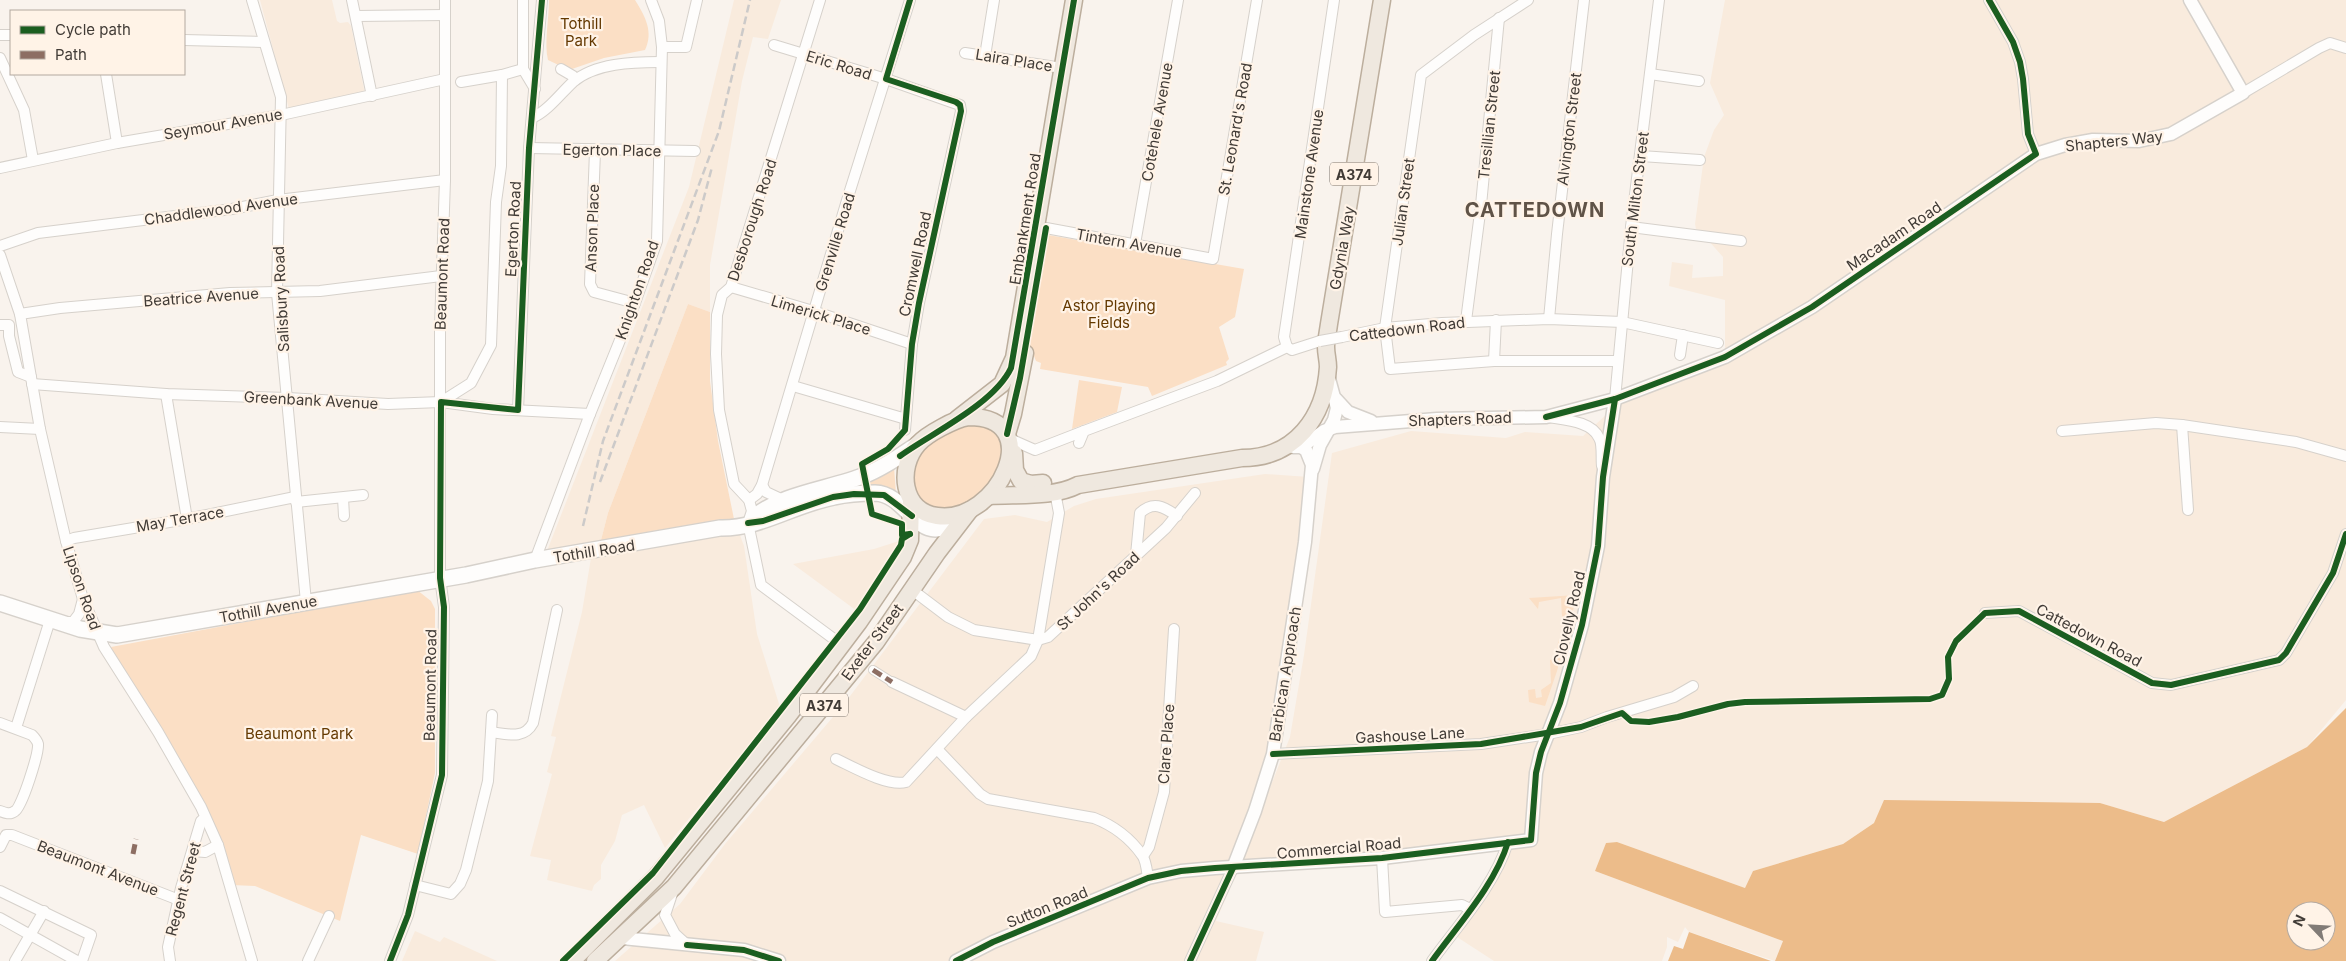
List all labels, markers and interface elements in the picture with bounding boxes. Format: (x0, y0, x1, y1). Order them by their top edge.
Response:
legend (10, 10, 185, 75)
park label: Tothill Park (560, 14, 602, 50)
text: Cycle path (55, 20, 131, 39)
text: Path (55, 45, 87, 64)
street label: Laira Place (974, 45, 1054, 75)
street label: Eric Road (804, 46, 874, 84)
street label: Cotehele Avenue (1137, 61, 1177, 183)
street label: St. Leonard's Road (1214, 61, 1256, 197)
street label: Tresillian Street (1474, 70, 1504, 180)
street label: Alvington Street (1553, 72, 1585, 186)
street label: Seymour Avenue (162, 104, 284, 144)
street label: Mainstone Avenue (1290, 108, 1328, 240)
street label: Shapters Way (2064, 126, 2164, 156)
street label: South Milton Street (1617, 130, 1653, 267)
street label: Egerton Place (563, 140, 661, 160)
street label: Embankment Road (1005, 152, 1045, 286)
street label: Desborough Road (723, 156, 781, 284)
street label: Julian Street (1387, 157, 1419, 247)
road number: A374 (1330, 162, 1378, 185)
street label: Egerton Road (501, 181, 525, 277)
street label: Anson Place (581, 184, 603, 272)
street label: Chaddlewood Avenue (143, 189, 299, 229)
street label: Grenville Road (811, 190, 859, 294)
street label: Macadam Road (1843, 197, 1945, 275)
district label: CATTEDOWN (1465, 198, 1605, 222)
street label: Gdynia Way (1325, 204, 1359, 291)
street label: Cromwell Road (895, 210, 935, 318)
street label: Beaumont Road (431, 218, 453, 330)
street label: Tintern Avenue (1074, 224, 1184, 262)
street label: Knighton Road (611, 238, 663, 342)
street label: Salisbury Road (269, 246, 293, 352)
street label: Beatrice Avenue (143, 283, 259, 311)
street label: Limerick Place (769, 291, 873, 339)
park label: Astor Playing Fields (1062, 296, 1156, 332)
street label: Cattedown Road (1348, 312, 1466, 346)
street label: Greenbank Avenue (243, 387, 379, 413)
street label: Shapters Road (1408, 408, 1512, 430)
street label: May Terrace (135, 502, 225, 536)
street label: Tothill Road (552, 535, 636, 567)
street label: Lipson Road (59, 544, 105, 632)
street label: St John's Road (1052, 548, 1144, 634)
street label: Clovelly Road (1549, 569, 1589, 667)
street label: Tothill Avenue (218, 591, 318, 627)
street label: Cattedown Road (2033, 599, 2145, 671)
street label: Exeter Street (837, 600, 907, 684)
street label: Barbican Approach (1265, 605, 1305, 743)
street label: Beaumont Road (420, 629, 440, 741)
road number: A374 (800, 694, 848, 716)
street label: Clare Place (1154, 703, 1178, 785)
street label: Gashouse Lane (1355, 723, 1465, 747)
park label: Beaumont Park (245, 724, 354, 743)
street label: Commercial Road (1276, 833, 1402, 863)
street label: Beaumont Avenue (34, 836, 162, 900)
street label: Regent Street (161, 840, 205, 938)
street label: Sutton Road (1004, 882, 1090, 932)
north arrow (2286, 901, 2336, 951)
text: N (2289, 912, 2309, 929)

